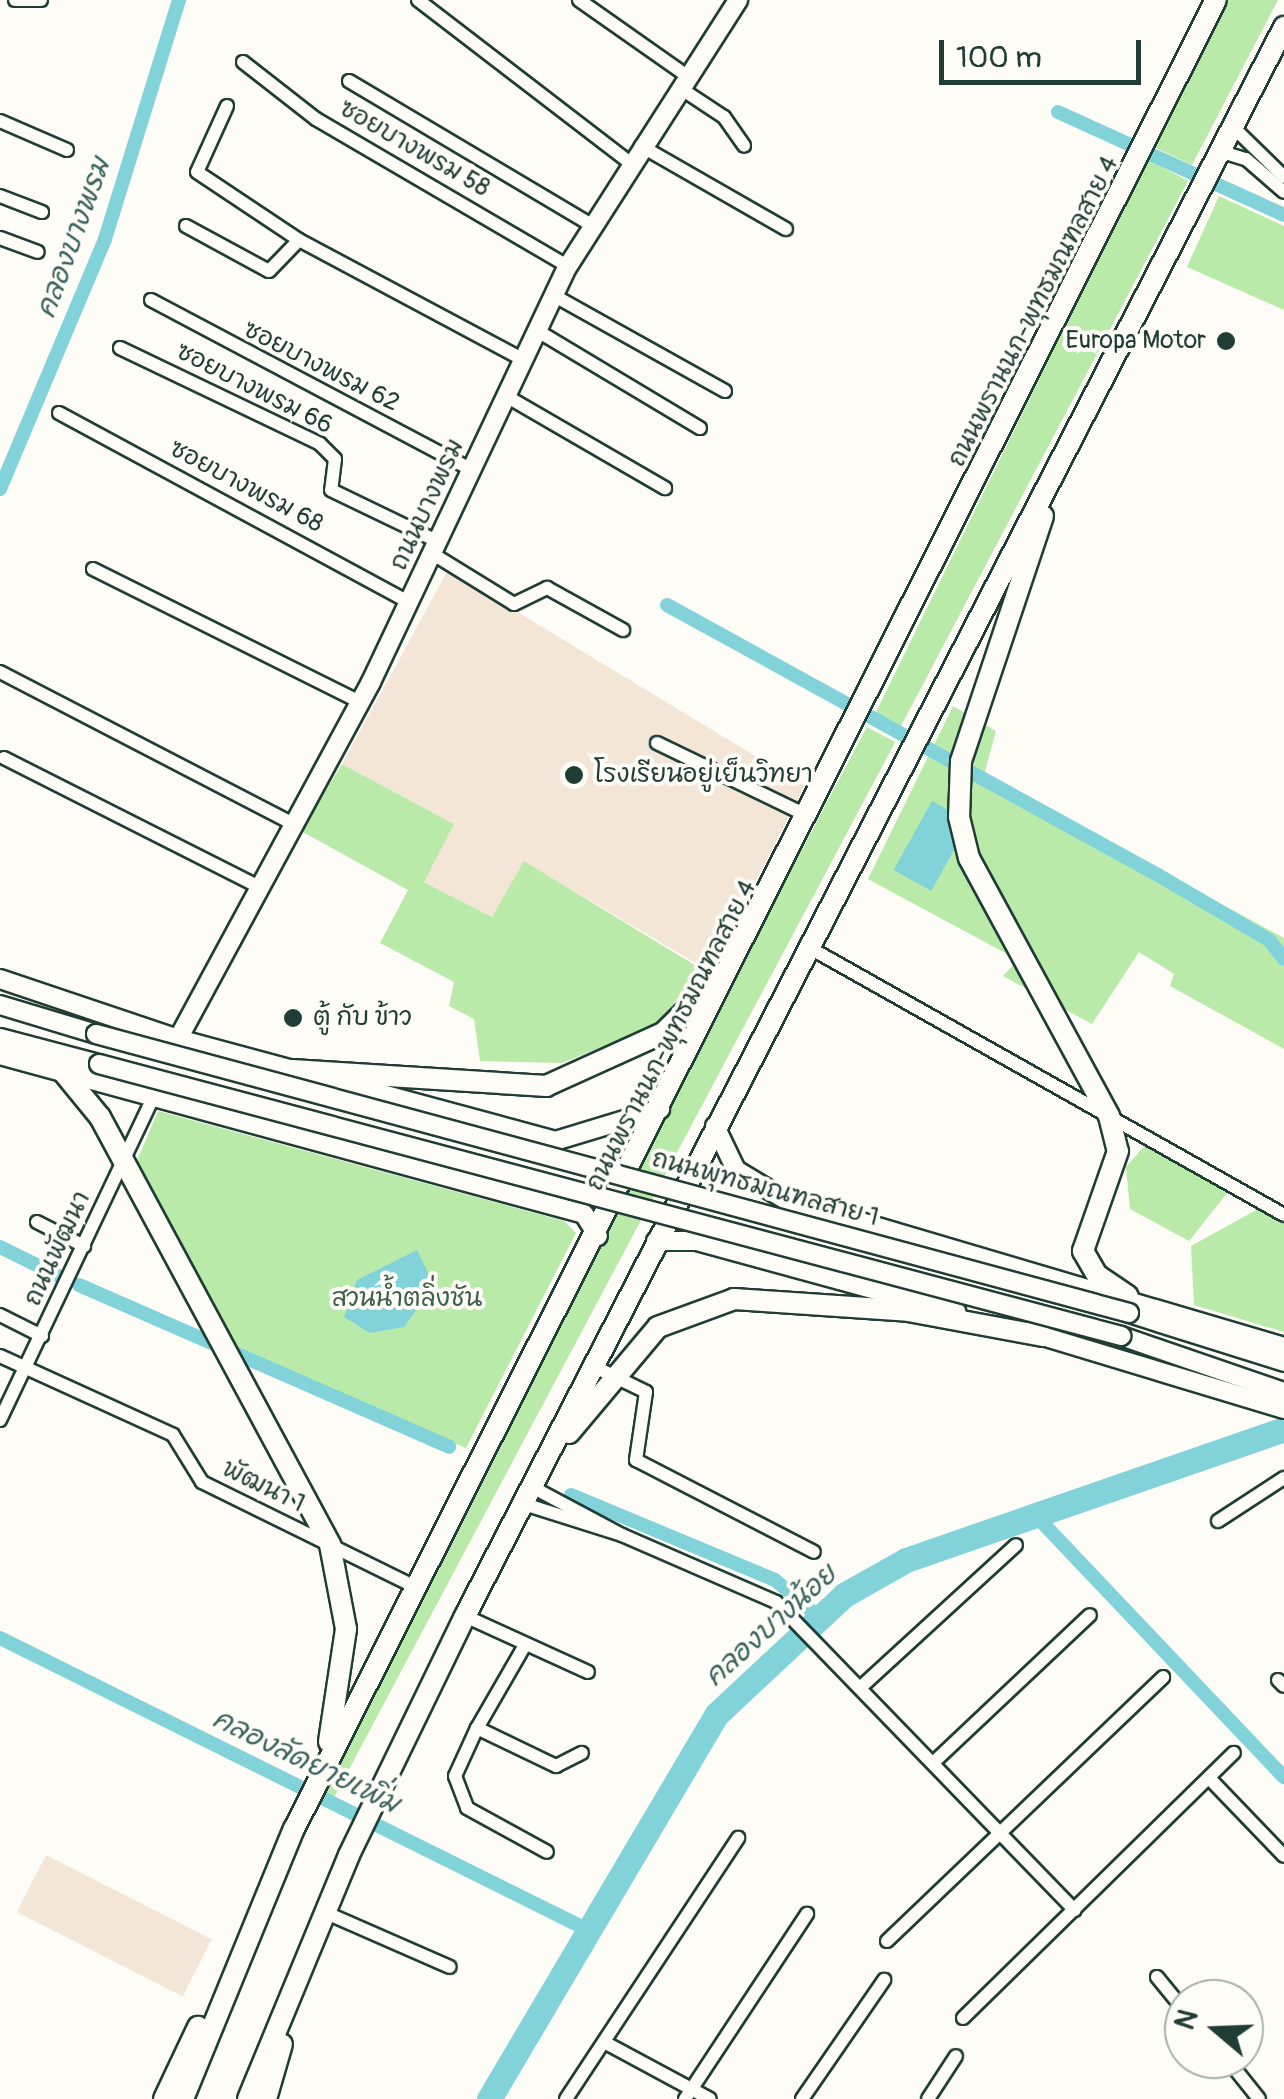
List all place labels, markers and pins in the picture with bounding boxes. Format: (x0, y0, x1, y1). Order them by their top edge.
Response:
place label: Europa Motor (1066, 326, 1206, 356)
marker: Europa Motor (1215, 330, 1237, 352)
place label: โรงเรียนอยู่เย็นวิทยา (594, 760, 813, 790)
marker: โรงเรียนอยู่เย็นวิทยา (563, 764, 585, 786)
place label: ตู้ กับ ข้าว (313, 1003, 412, 1033)
marker: ตู้ กับ ข้าว (282, 1007, 304, 1029)

